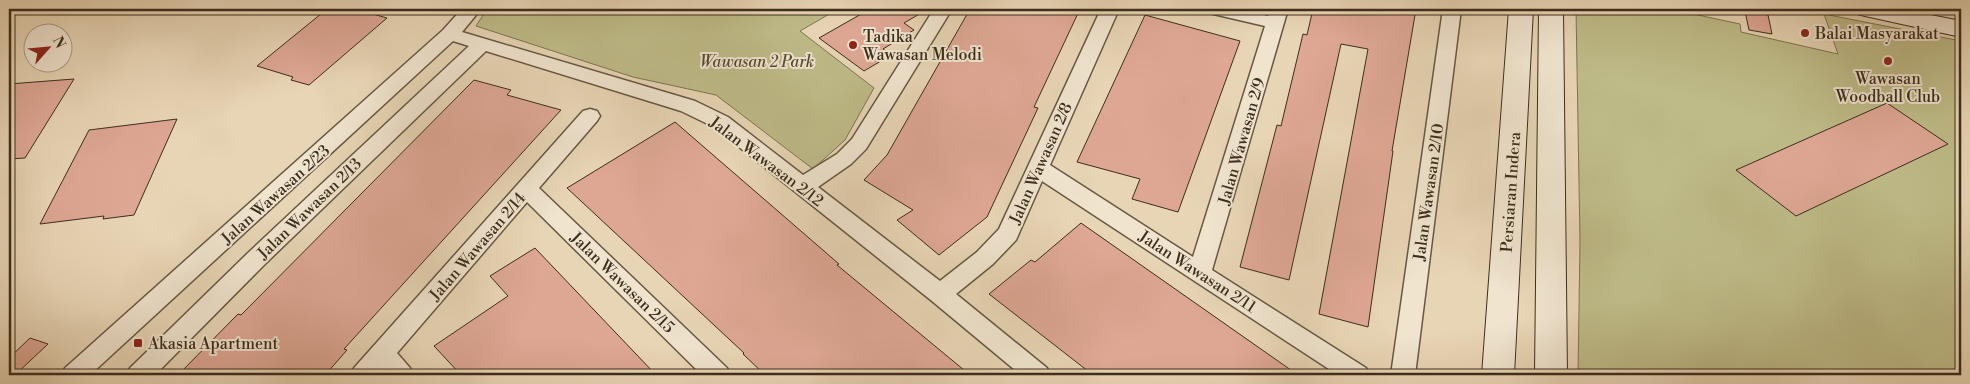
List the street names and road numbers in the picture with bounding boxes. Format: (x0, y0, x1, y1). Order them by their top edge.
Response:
street label: Jalan Wawasan 2/9 (1214, 75, 1270, 208)
street label: Jalan Wawasan 2/8 (1005, 99, 1077, 228)
street label: Jalan Wawasan 2/12 (705, 112, 827, 211)
street label: Jalan Wawasan 2/10 (1409, 122, 1449, 263)
street label: Persiaran Indera (1497, 130, 1525, 253)
street label: Jalan Wawasan 2/23 (216, 141, 334, 249)
street label: Jalan Wawasan 2/13 (253, 154, 366, 264)
street label: Jalan Wawasan 2/14 (425, 188, 531, 306)
street label: Jalan Wawasan 2/11 (1134, 226, 1260, 317)
street label: Jalan Wawasan 2/15 (565, 227, 679, 338)

